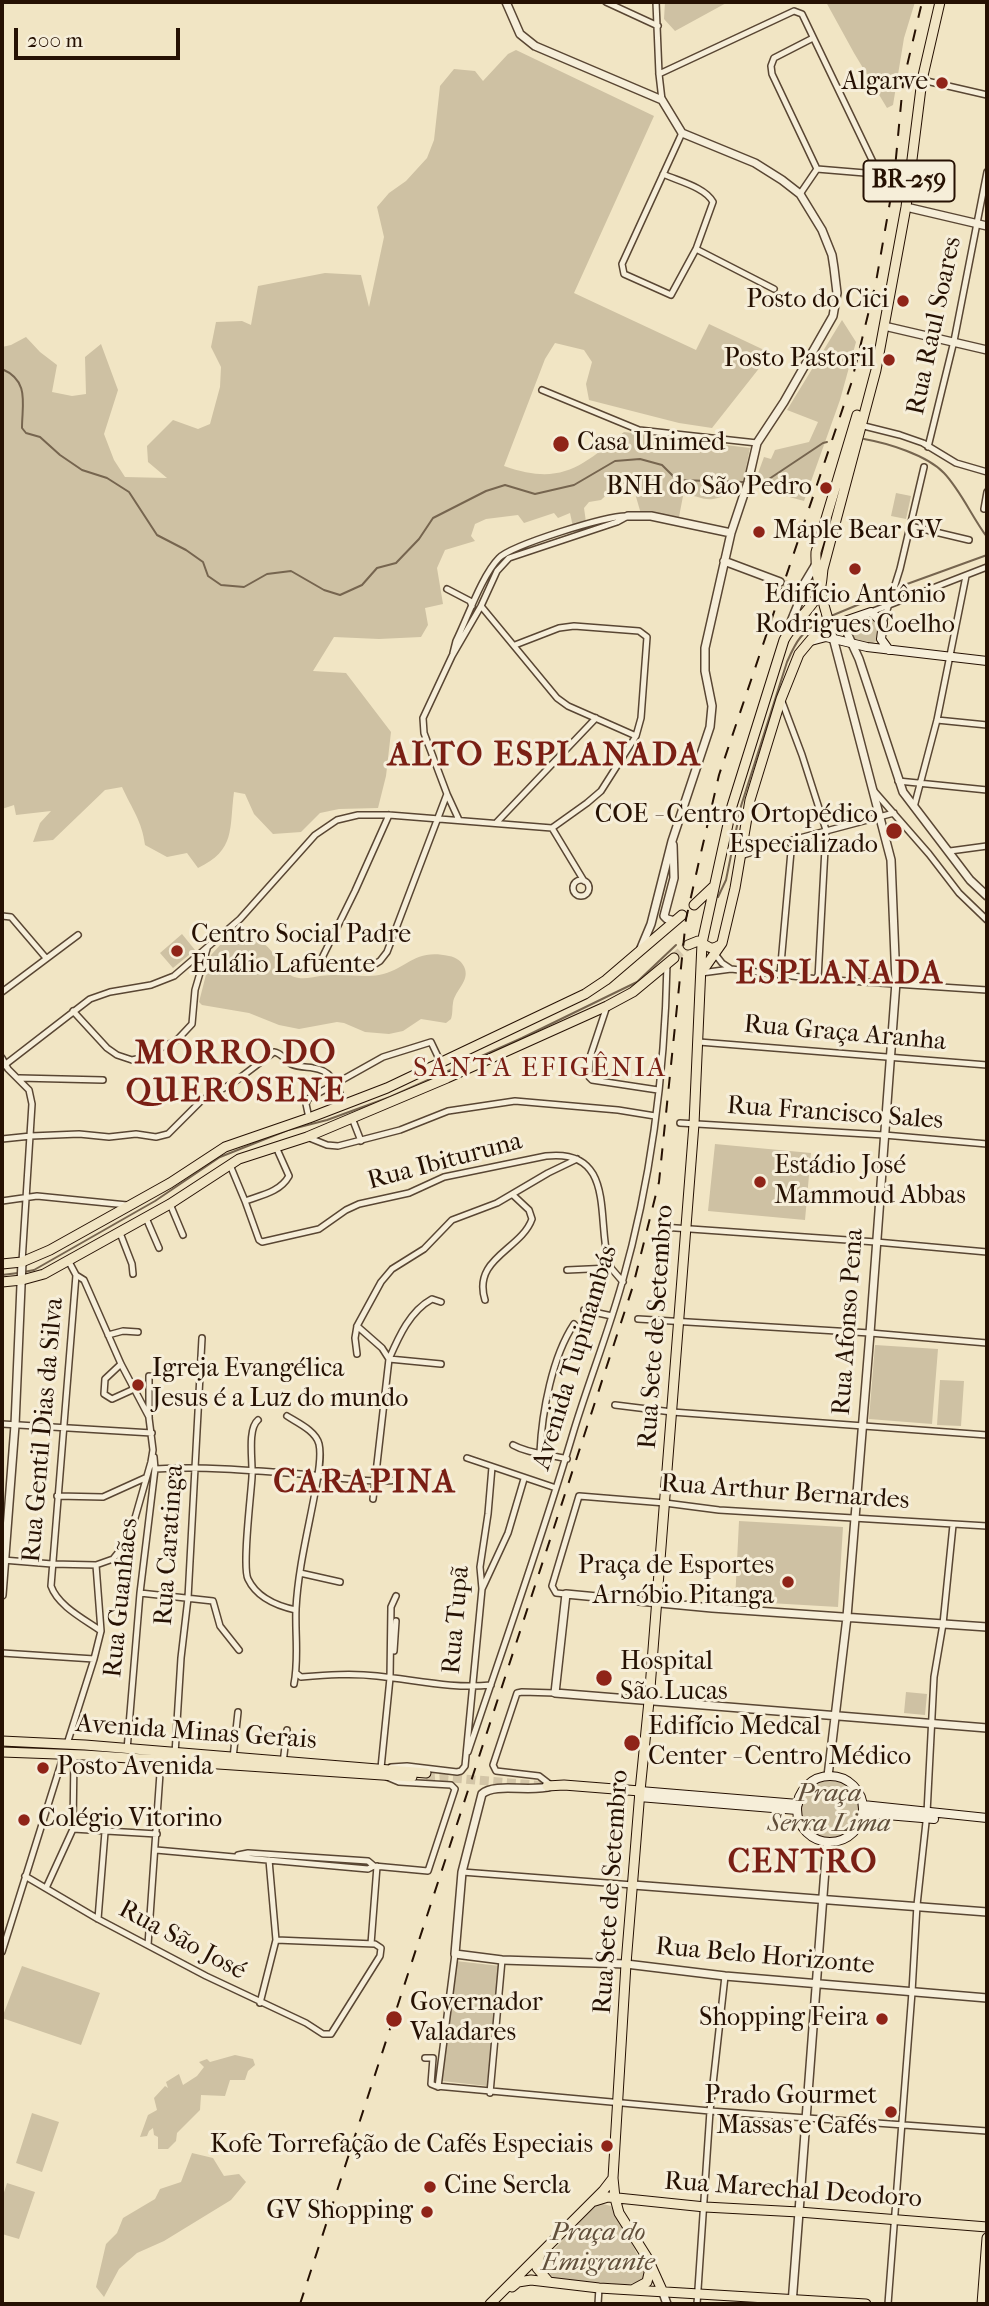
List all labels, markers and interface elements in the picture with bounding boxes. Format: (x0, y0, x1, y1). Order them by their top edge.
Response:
scale bar (18, 14, 184, 58)
text: 200 m (27, 28, 83, 52)
place label: Algarve (842, 67, 928, 99)
marker: Algarve (934, 75, 950, 91)
road number: BR-259 (864, 160, 954, 202)
street label: Rua Raul Soares (901, 234, 969, 418)
place label: Posto do Cici (746, 285, 889, 317)
marker: Posto do Cici (895, 293, 911, 309)
place label: Posto Pastoril (724, 344, 875, 376)
marker: Posto Pastoril (881, 352, 897, 368)
place label: Casa Unimed (577, 428, 725, 460)
marker: Casa Unimed (551, 434, 571, 454)
place label: BNH do São Pedro (606, 472, 812, 504)
marker: BNH do São Pedro (818, 480, 834, 496)
place label: Maple Bear GV (773, 516, 942, 548)
marker: Maple Bear GV (751, 524, 767, 540)
marker: Edifício Antônio Rodrigues Coelho (847, 561, 863, 577)
place label: Edifício Antônio Rodrigues Coelho (755, 580, 955, 642)
district label: ALTO ESPLANADA (390, 737, 700, 777)
place label: COE - Centro Ortopédico Especializado (595, 800, 878, 862)
marker: COE - Centro Ortopédico Especializado (884, 821, 904, 841)
place label: Centro Social Padre Eulálio Lafuente (191, 920, 411, 982)
marker: Centro Social Padre Eulálio Lafuente (169, 943, 185, 959)
district label: ESPLANADA (737, 955, 943, 995)
street label: Rua Graça Aranha (743, 1010, 947, 1058)
district label: MORRO DO QUEROSENE (127, 1035, 345, 1113)
district label: SANTA EFIGÊNIA (415, 1052, 665, 1086)
street label: Rua Francisco Sales (726, 1091, 944, 1137)
street label: Rua Ibituruna (364, 1126, 526, 1198)
place label: Estádio José Mammoud Abbas (774, 1151, 966, 1212)
marker: Estádio José Mammoud Abbas (752, 1174, 768, 1190)
street label: Rua Sete de Setembro (633, 1204, 681, 1450)
street label: Rua Afonso Pena (827, 1227, 871, 1417)
street label: Avenida Tupinambás (527, 1242, 625, 1474)
street label: Rua Gentil Dias da Silva (17, 1296, 71, 1564)
place label: Igreja Evangélica Jesus é a Luz do mundo (152, 1354, 408, 1416)
marker: Igreja Evangélica Jesus é a Luz do mundo (130, 1377, 146, 1393)
street label: Rua Caratinga (149, 1463, 191, 1627)
district label: CARAPINA (274, 1464, 456, 1504)
street label: Rua Arthur Bernardes (660, 1469, 910, 1517)
street label: Rua Guanhães (98, 1517, 146, 1679)
place label: Praça de Esportes Arnóbio Pitanga (578, 1551, 774, 1612)
street label: Rua Tupã (437, 1565, 477, 1675)
marker: Praça de Esportes Arnóbio Pitanga (780, 1574, 796, 1590)
place label: Hospital São Lucas (620, 1647, 728, 1708)
marker: Hospital São Lucas (594, 1668, 614, 1688)
street label: Avenida Minas Gerais (75, 1709, 317, 1757)
place label: Edifício Medcal Center - Centro Médico (648, 1712, 911, 1774)
marker: Edifício Medcal Center - Centro Médico (622, 1733, 642, 1753)
place label: Posto Avenida (57, 1752, 213, 1784)
marker: Posto Avenida (35, 1760, 51, 1776)
street label: Rua Sete de Setembro (588, 1769, 636, 2015)
park label: Praça Serra Lima (767, 1779, 891, 1840)
place label: Colégio Vitorino (38, 1804, 222, 1836)
marker: Colégio Vitorino (16, 1812, 32, 1828)
district label: CENTRO (728, 1844, 878, 1884)
street label: Rua São José (113, 1894, 251, 1988)
street label: Rua Belo Horizonte (654, 1932, 876, 1982)
place label: Governador Valadares (410, 1988, 543, 2050)
place label: Shopping Feira (699, 2003, 868, 2035)
marker: Governador Valadares (384, 2009, 404, 2029)
marker: Shopping Feira (874, 2011, 890, 2027)
place label: Prado Gourmet Massas e Cafés (705, 2081, 877, 2142)
marker: Prado Gourmet Massas e Cafés (883, 2104, 899, 2120)
place label: Kofe Torrefação de Cafés Especiais (210, 2130, 593, 2162)
marker: Kofe Torrefação de Cafés Especiais (599, 2138, 615, 2154)
street label: Rua Marechal Deodoro (663, 2166, 923, 2216)
place label: Cine Sercla (444, 2171, 570, 2203)
marker: Cine Sercla (422, 2179, 438, 2195)
place label: GV Shopping (266, 2196, 413, 2228)
marker: GV Shopping (419, 2204, 435, 2220)
park label: Praça do Emigrante (541, 2218, 655, 2280)

